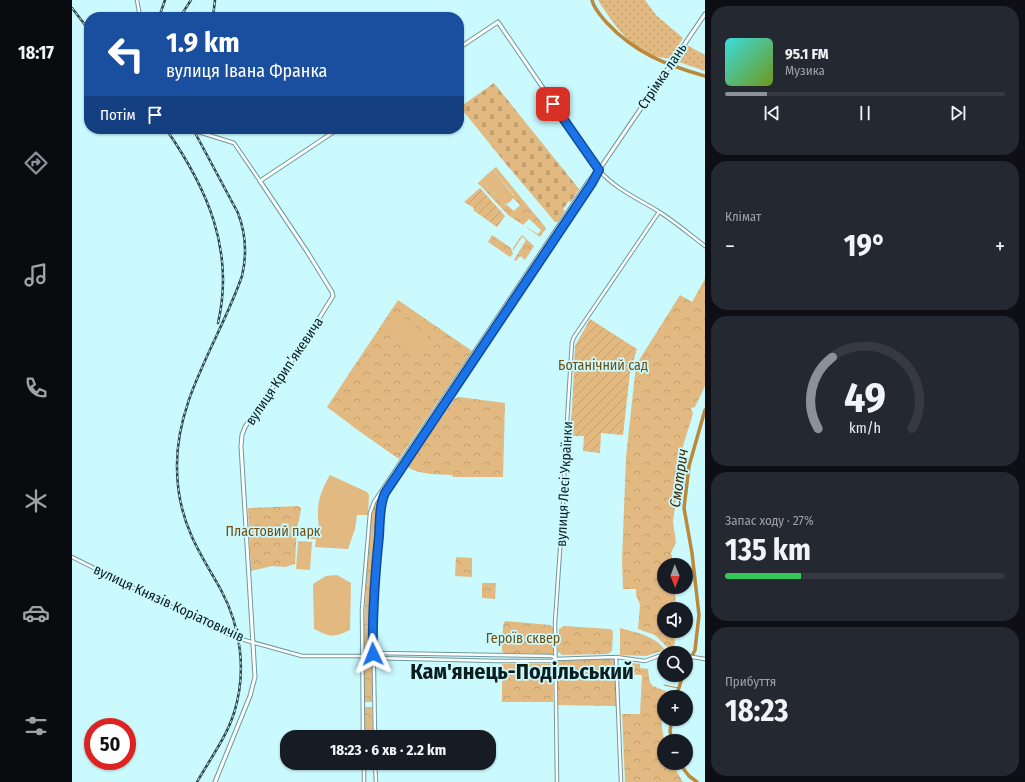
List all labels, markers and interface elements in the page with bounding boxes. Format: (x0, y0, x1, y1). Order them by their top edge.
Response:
text: 1.9 km (166, 26, 240, 59)
icon: left (100, 28, 152, 80)
street label: Стрімка лань (634, 40, 691, 113)
text: 18:17 (18, 42, 54, 64)
text: 95.1 FM (785, 45, 829, 63)
text: вулиця Івана Франка (166, 60, 327, 82)
text: Музика (785, 63, 825, 78)
pin (536, 87, 570, 121)
icon: arrive (542, 93, 564, 115)
icon: previous (761, 102, 783, 124)
icon: pause (854, 102, 876, 124)
icon: next (947, 102, 969, 124)
icon: arrive (144, 104, 166, 126)
text: Потім (100, 106, 136, 124)
icon: directions (22, 149, 50, 177)
text: Клімат (725, 209, 761, 224)
text: 19° (844, 228, 886, 264)
text: − (725, 233, 735, 260)
text: + (995, 233, 1005, 260)
icon: music (22, 261, 50, 289)
street label: вулиця Крипʼякевича (242, 314, 327, 429)
park label: Ботанічний сад (558, 357, 648, 374)
text: 49 (844, 373, 886, 423)
icon: phone (22, 374, 50, 402)
text: km/h (849, 420, 881, 437)
street label: вулиця Лесі Українки (553, 421, 576, 547)
water label: Смотрич (666, 447, 692, 509)
icon: climate (22, 487, 50, 515)
text: Запас ходу · 27% (725, 513, 814, 528)
park label: Пластовий парк (226, 523, 321, 540)
text: 135 km (725, 532, 811, 568)
north arrow (657, 558, 693, 594)
map controls (657, 558, 693, 770)
street label: вулиця Князів Коріатовичів (91, 561, 247, 646)
icon: car (22, 599, 50, 627)
button: sound (657, 602, 693, 638)
park label: Героїв сквер (486, 630, 560, 647)
position arrow (352, 633, 394, 675)
button: search (657, 646, 693, 682)
district label: Кам'янець-Подільський (410, 658, 634, 685)
text: Прибуття (725, 674, 776, 689)
button: + (657, 690, 693, 726)
text: 18:23 (725, 693, 788, 729)
icon: filters (22, 712, 50, 740)
speed limit sign: 50 (84, 718, 136, 770)
button: − (657, 734, 693, 770)
text: 18:23 · 6 хв · 2.2 km (330, 741, 446, 759)

